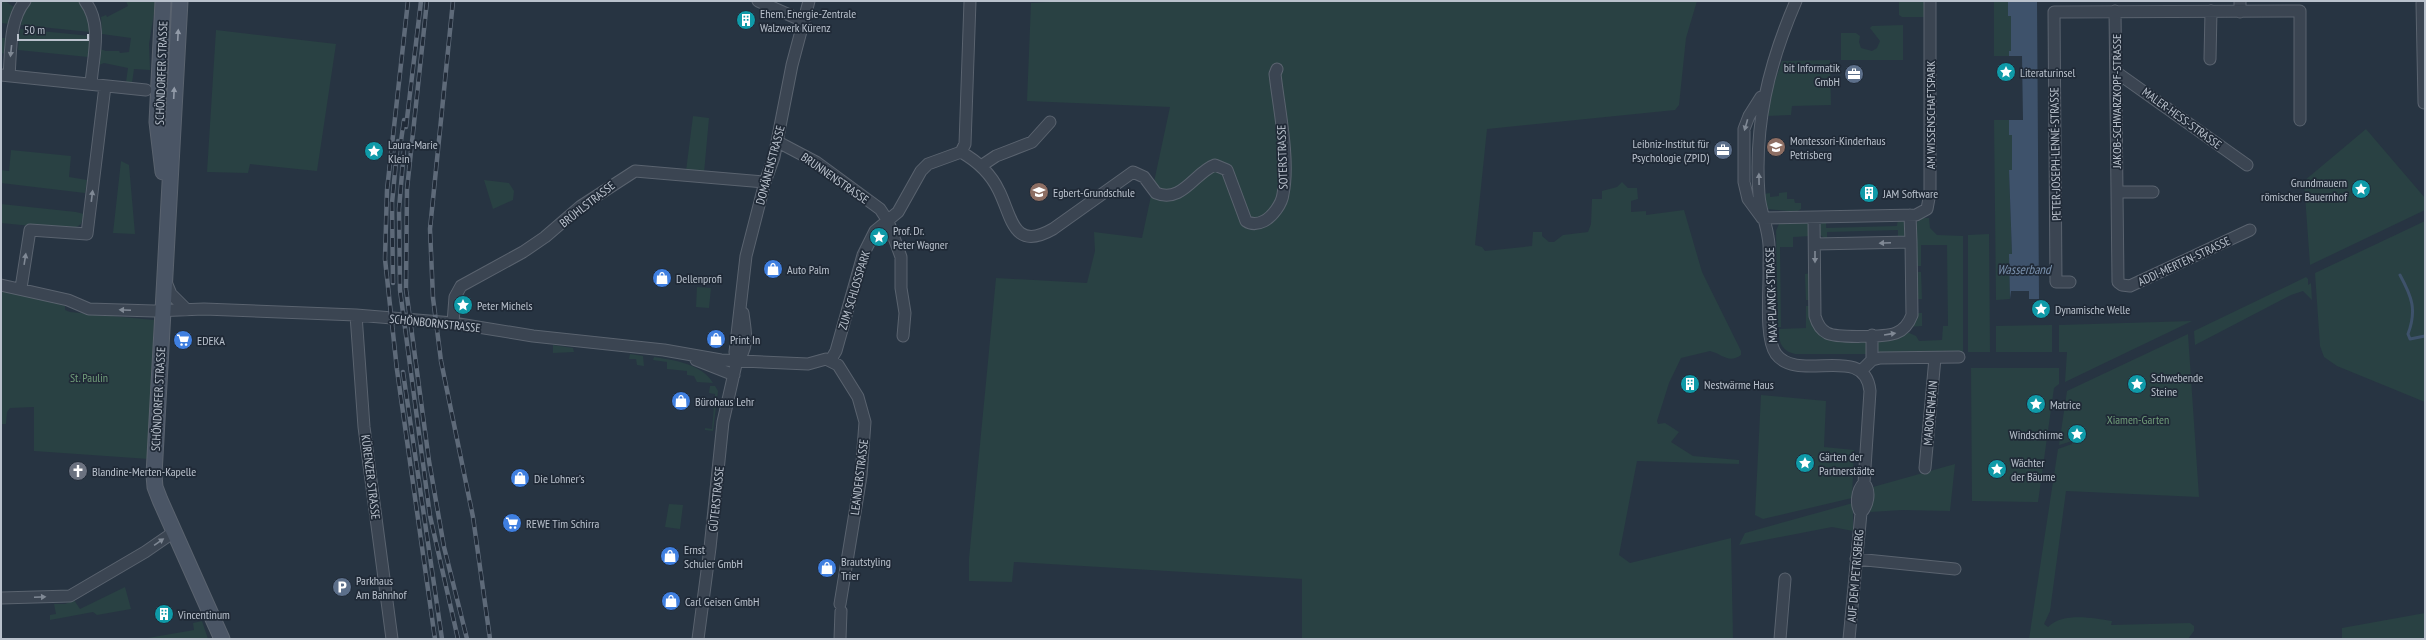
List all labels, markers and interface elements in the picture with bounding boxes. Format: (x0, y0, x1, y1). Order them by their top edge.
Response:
place label: Ehem. Energie-Zentrale Walzwerk Kürenz (760, 6, 856, 35)
building icon: Ehem. Energie-Zentrale Walzwerk Kürenz (735, 9, 757, 31)
scale bar (18, 16, 88, 42)
street label: SCHÖNDORFER STRASSE (152, 21, 170, 125)
text: 50 m (24, 22, 45, 37)
one-way arrow (174, 29, 181, 41)
street label: JAKOB-SCHWARZKOPF-STRASSE (2109, 34, 2124, 169)
one-way arrow (8, 45, 14, 57)
place label: bit Informatik GmbH (1784, 60, 1840, 89)
street label: AM WISSENSCHAFTSPARK (1923, 61, 1938, 169)
place icon: Literaturinsel (1995, 61, 2017, 83)
office icon: bit Informatik GmbH (1843, 63, 1865, 85)
place label: Literaturinsel (2020, 65, 2076, 80)
street label: MALER-HESS-STRASSE (2139, 84, 2225, 152)
one-way arrow (171, 87, 178, 99)
street label: PETER-JOSEPH-LENNÉ-STRASSE (2046, 87, 2064, 221)
one-way arrow (1743, 120, 1749, 132)
street label: DOMÄNENSTRASSE (752, 124, 788, 206)
street label: SOTERSTRASSE (1273, 124, 1291, 190)
place label: Montessori-Kinderhaus Petrisberg (1790, 133, 1886, 162)
place label: Leibniz-Institut für Psychologie (ZPID) (1632, 136, 1710, 165)
school or university icon: Montessori-Kinderhaus Petrisberg (1765, 136, 1787, 158)
place label: Laura-Marie Klein (388, 137, 438, 166)
office icon: Leibniz-Institut für Psychologie (ZPID) (1712, 139, 1734, 161)
place icon: Laura-Marie Klein (363, 140, 385, 162)
street label: BRUNNENSTRASSE (798, 149, 872, 207)
one-way arrow (1755, 173, 1762, 185)
place label: Grundmauern römischer Bauernhof (2261, 175, 2348, 204)
street label: BRÜHLSTRASSE (556, 178, 618, 230)
place icon: Grundmauern römischer Bauernhof (2350, 178, 2372, 200)
school or university icon: Egbert-Grundschule (1028, 181, 1050, 203)
building icon: JAM Software (1858, 182, 1880, 204)
place label: Egbert-Grundschule (1053, 185, 1135, 200)
place label: JAM Software (1882, 186, 1938, 201)
one-way arrow (89, 190, 95, 202)
place label: Prof. Dr. Peter Wagner (893, 223, 949, 252)
place icon: Prof. Dr. Peter Wagner (868, 226, 890, 248)
street label: ADDI-MERTEN-STRASSE (2135, 233, 2233, 289)
one-way arrow (1879, 239, 1891, 246)
street label: MAX-PLANCK-STRASSE (1762, 247, 1780, 343)
street label: ZUM SCHLOSSPARK (835, 248, 873, 331)
one-way arrow (1812, 251, 1818, 264)
one-way arrow (23, 253, 29, 265)
shop icon: Auto Palm (762, 258, 784, 280)
water label: Wasserband (1997, 261, 2053, 278)
place label: Auto Palm (787, 262, 830, 277)
shop icon: Dellenprofi (651, 267, 673, 289)
place label: Dellenprofi (676, 271, 722, 286)
place icon: Peter Michels (452, 294, 474, 316)
place label: Peter Michels (477, 298, 533, 313)
place icon: Dynamische Welle (2030, 298, 2052, 320)
place label: Dynamische Welle (2055, 302, 2130, 317)
one-way arrow (118, 307, 131, 313)
street label: SCHÖNBORNSTRASSE (389, 311, 481, 335)
shop icon: Print In (705, 328, 727, 350)
supermarket icon: EDEKA (172, 329, 194, 351)
one-way arrow (1884, 330, 1896, 336)
place label: Print In (730, 332, 760, 347)
place label: EDEKA (197, 333, 225, 348)
street label: SCHÖNDORFER STRASSE (148, 347, 168, 451)
park label: St. Paulin (70, 370, 108, 385)
place label: Schwebende Steine (2151, 370, 2203, 399)
building icon: Nestwärme Haus (1679, 373, 1701, 395)
place icon: Schwebende Steine (2126, 373, 2148, 395)
place label: Nestwärme Haus (1704, 377, 1774, 392)
street label: MARONENHAIN (1920, 380, 1940, 446)
shop icon: Bürohaus Lehr (670, 390, 692, 412)
place icon: Matrice (2025, 393, 2047, 415)
place label: Bürohaus Lehr (695, 394, 755, 409)
place label: Matrice (2050, 397, 2081, 412)
park label: Xiamen-Garten (2107, 412, 2169, 427)
place icon: Windschirme (2066, 423, 2088, 445)
place label: Windschirme (2010, 427, 2063, 442)
street label: KÜRENZER STRASSE (358, 434, 384, 520)
street label: LEANDERSTRASSE (847, 438, 871, 516)
place label: Gärten der Partnerstädte (1819, 449, 1875, 478)
place icon: Gärten der Partnerstädte (1794, 452, 1816, 474)
place label: Wächter der Bäume (2011, 455, 2055, 484)
place icon: Wächter der Bäume (1986, 458, 2008, 480)
church icon: Blandine-Merten-Kapelle (67, 460, 89, 482)
place label: Blandine-Merten-Kapelle (92, 464, 196, 479)
street label: GÜTERSTRASSE (705, 466, 727, 532)
shop icon: Die Lohner's (509, 467, 531, 489)
place label: Die Lohner's (534, 471, 584, 486)
supermarket icon: REWE Tim Schirra (501, 512, 523, 534)
place label: REWE Tim Schirra (526, 516, 600, 531)
street label: AUF DEM PETRISBERG (1843, 529, 1867, 623)
one-way arrow (154, 538, 165, 546)
place label: Ernst Schuler GmbH (684, 542, 743, 571)
shop icon: Ernst Schuler GmbH (659, 545, 681, 567)
place label: Brautstyling Trier (841, 554, 891, 583)
shop icon: Brautstyling Trier (816, 557, 838, 579)
place label: Parkhaus Am Bahnhof (356, 573, 407, 602)
parking icon: Parkhaus Am Bahnhof (331, 576, 353, 598)
shop icon: Carl Geisen GmbH (660, 590, 682, 612)
one-way arrow (34, 594, 47, 600)
place label: Carl Geisen GmbH (685, 594, 759, 609)
building icon: Vincentinum (153, 603, 175, 625)
place label: Vincentinum (177, 607, 230, 622)

